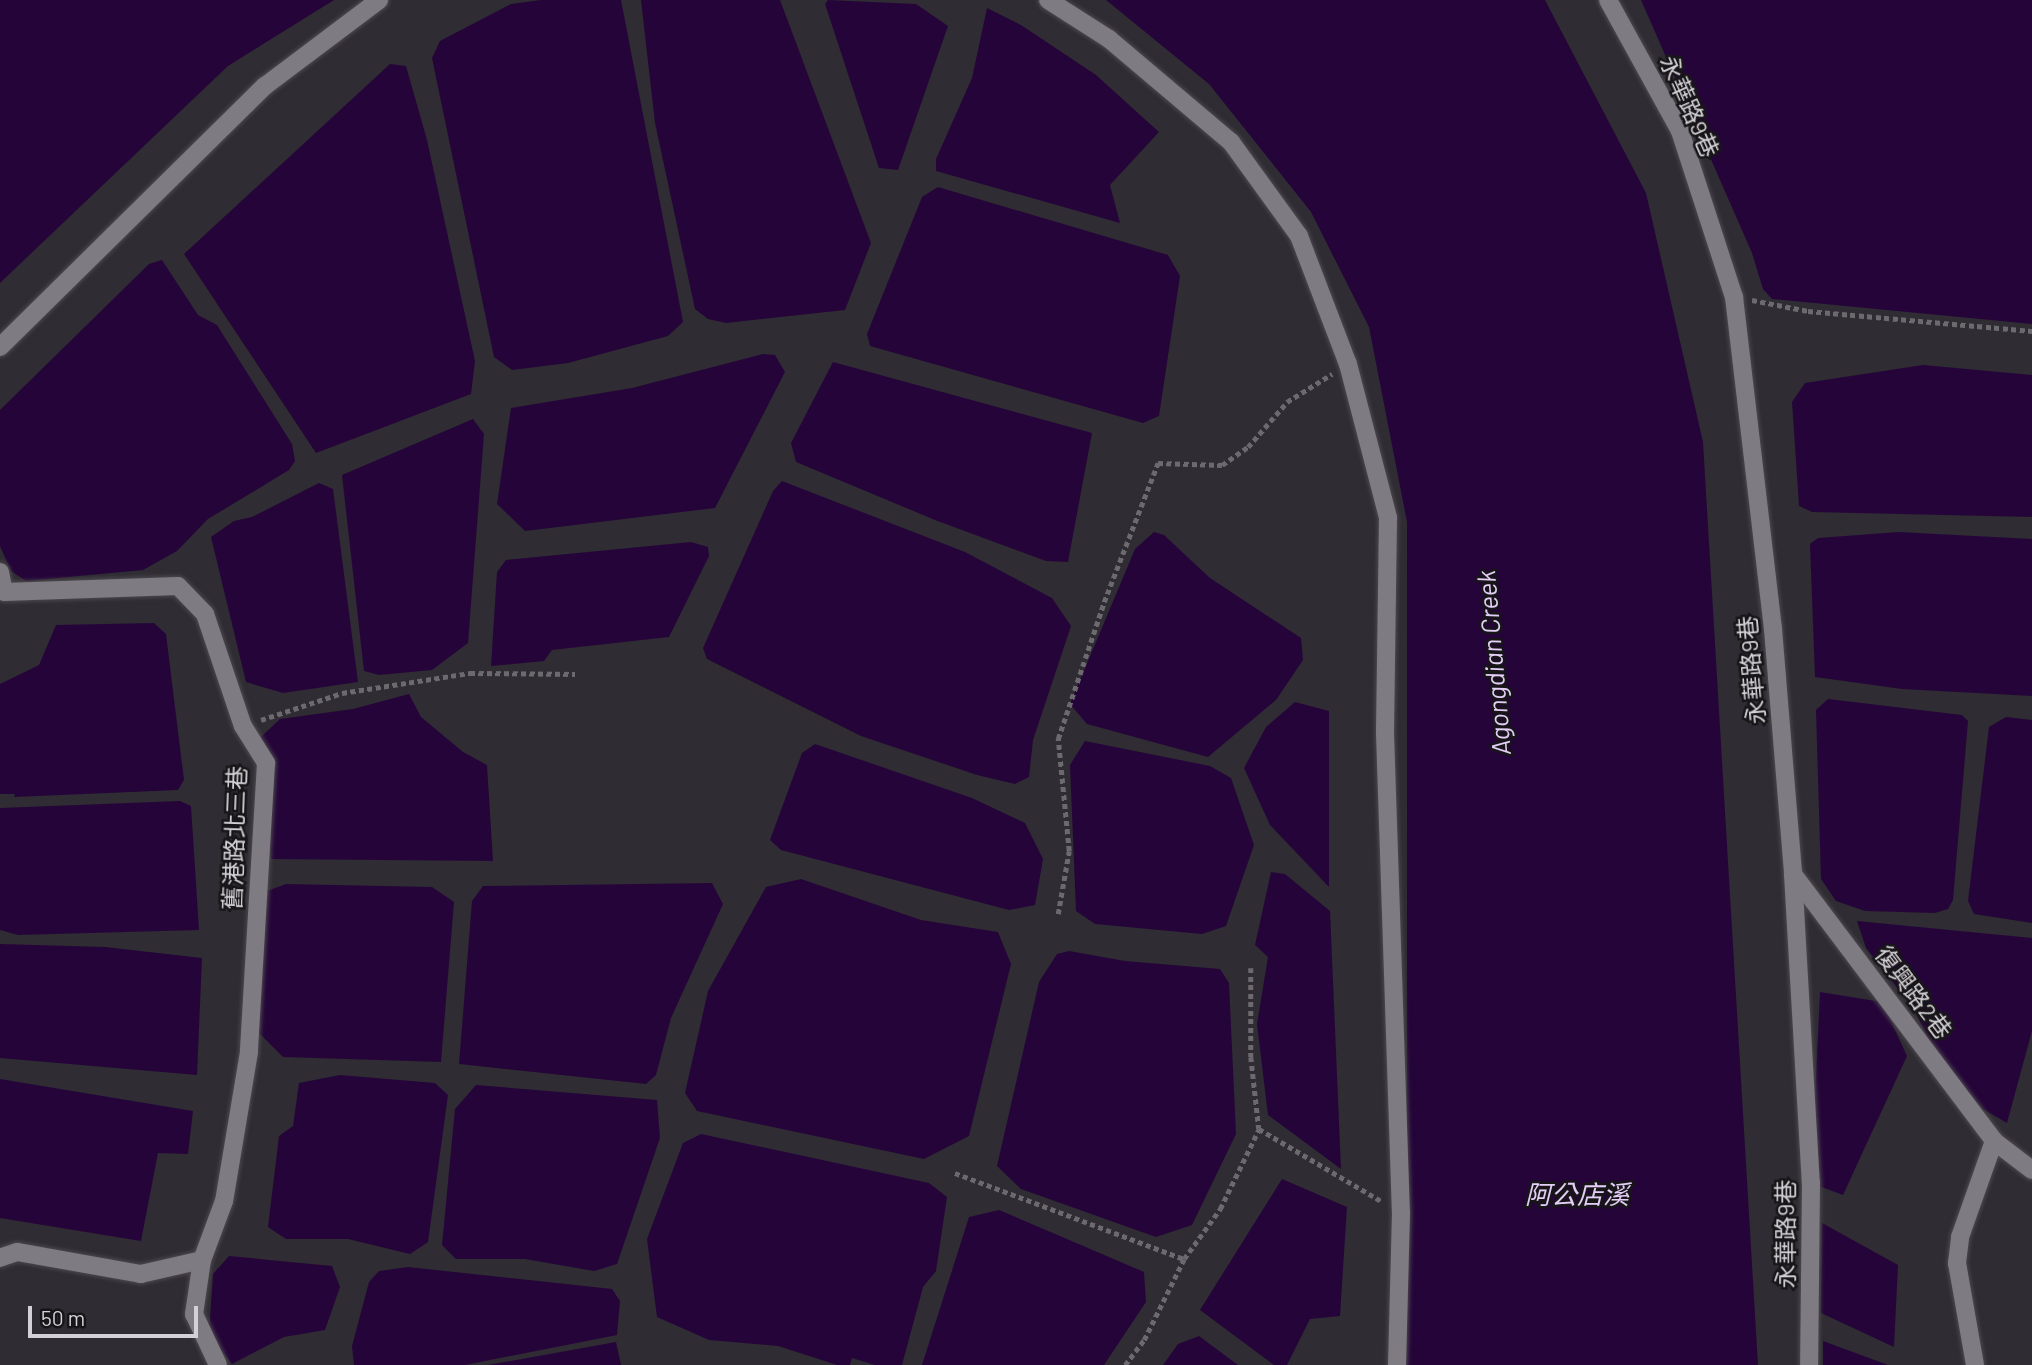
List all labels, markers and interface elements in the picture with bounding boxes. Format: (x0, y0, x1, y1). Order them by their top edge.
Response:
street label: 永華路9巷 (1655, 51, 1725, 161)
water label: Agongdian Creek (1469, 569, 1517, 757)
street label: 永華路9巷 (1732, 615, 1770, 725)
street label: 舊港路北三巷 (217, 766, 251, 910)
street label: 復興路2巷 (1870, 940, 1958, 1044)
water label: 阿公店溪 (1525, 1178, 1629, 1210)
street label: 永華路9巷 (1771, 1180, 1799, 1288)
scale bar (32, 1292, 201, 1336)
text: 50 m (41, 1305, 85, 1330)

